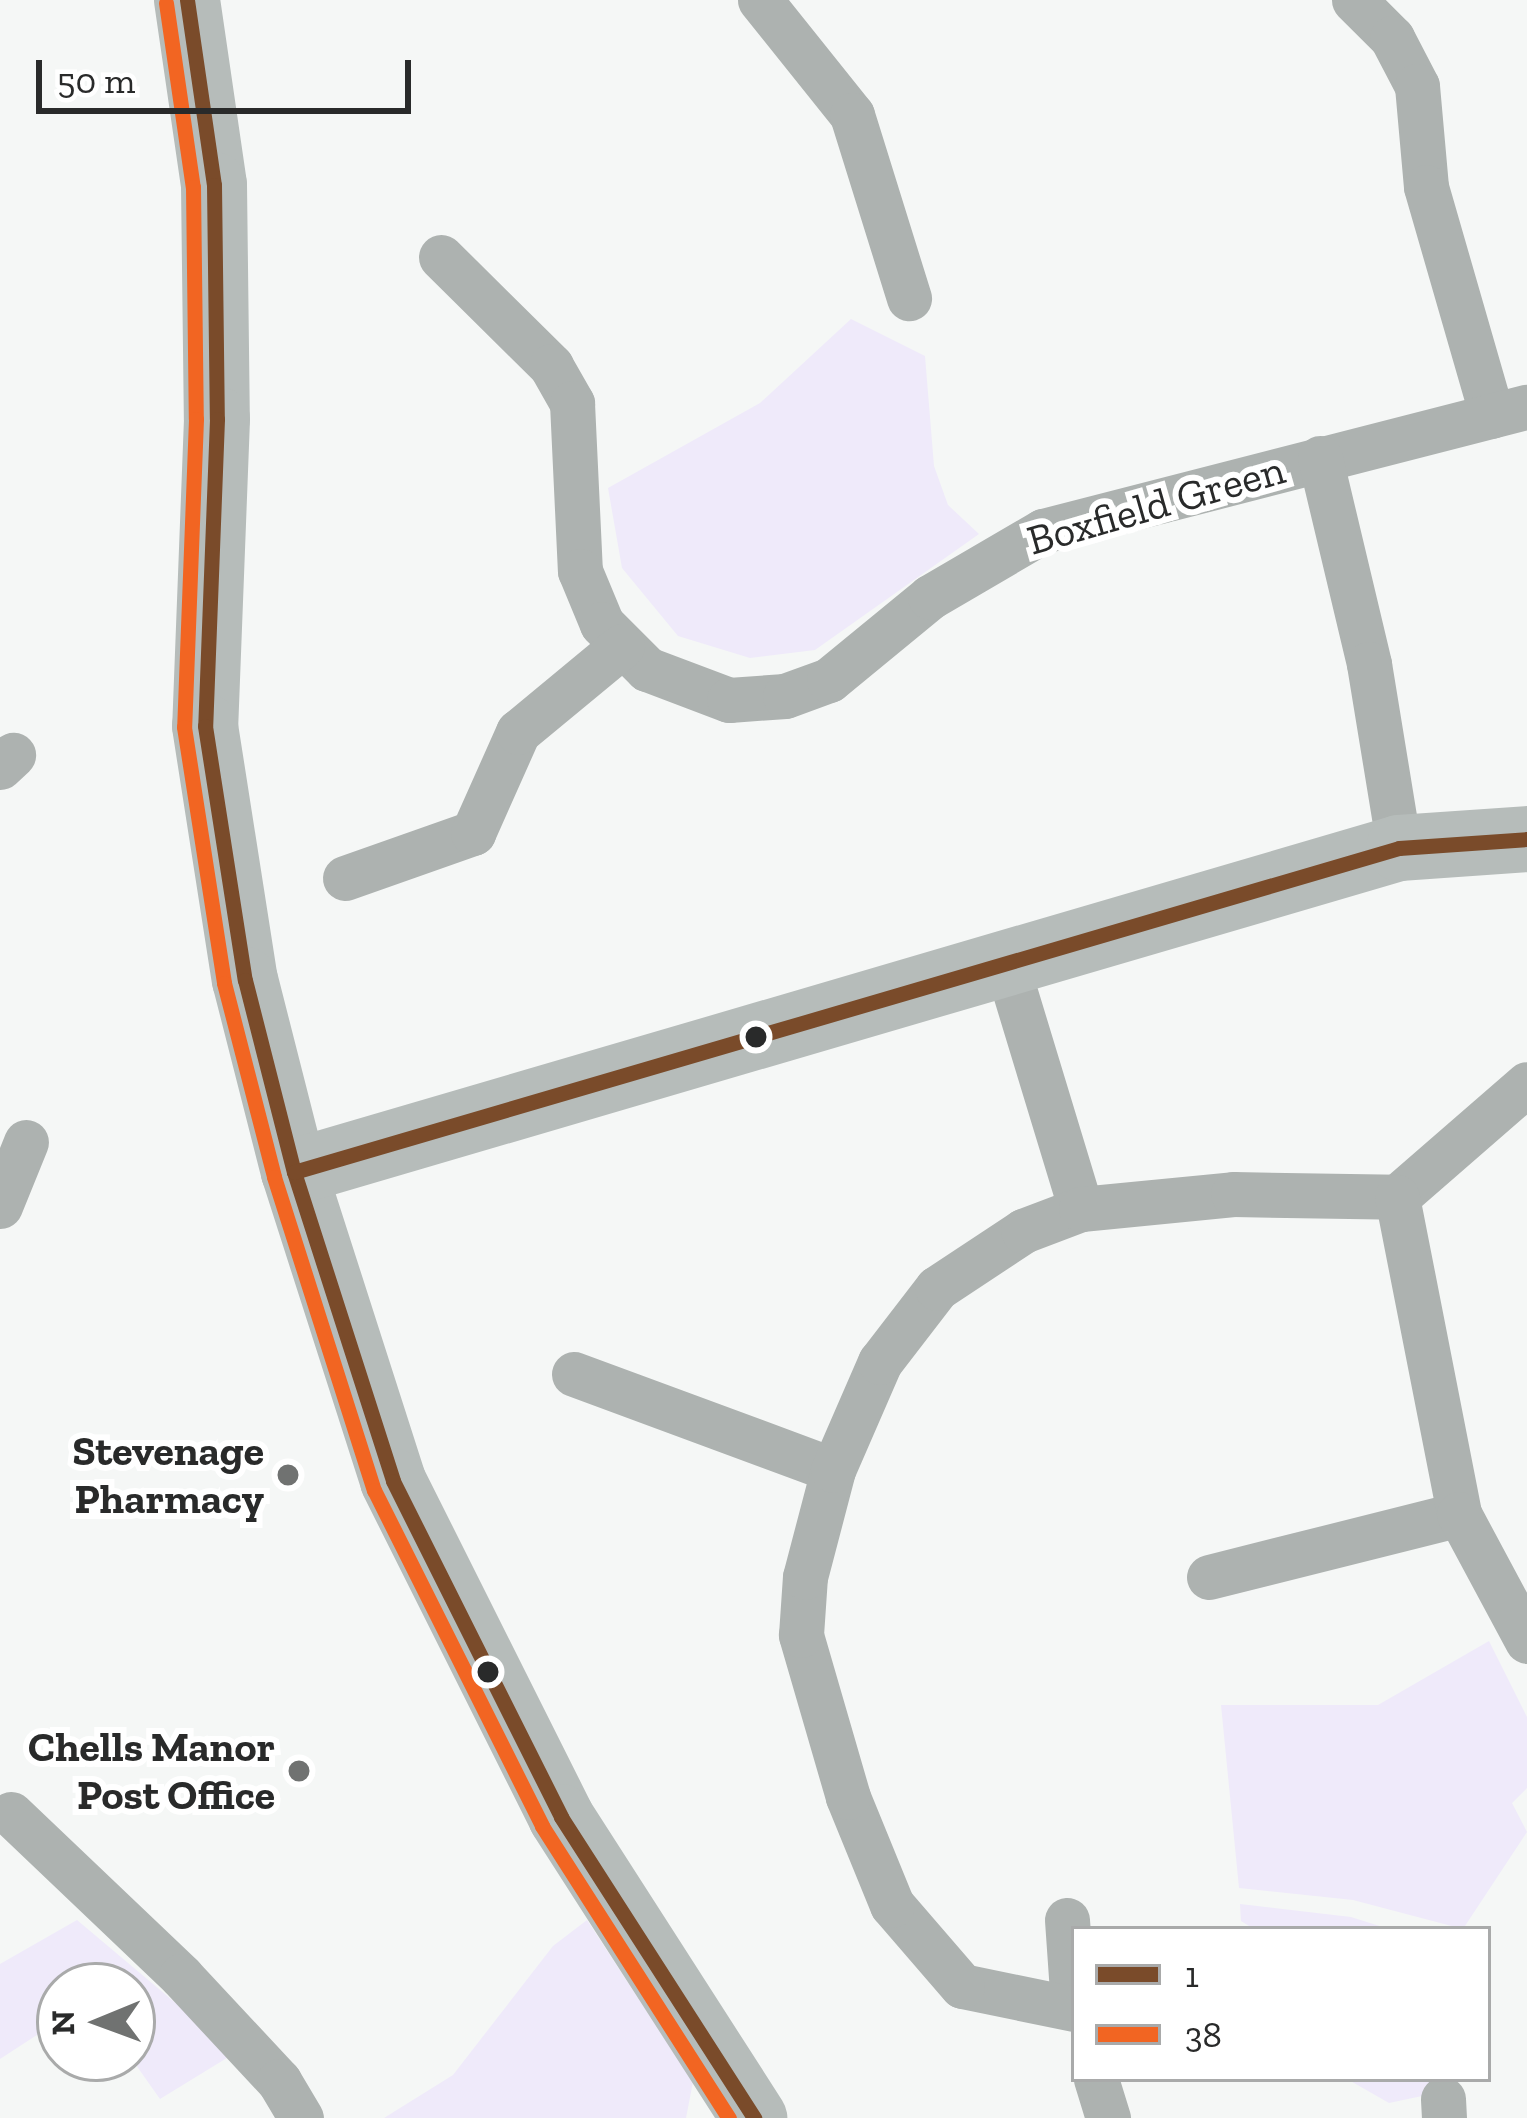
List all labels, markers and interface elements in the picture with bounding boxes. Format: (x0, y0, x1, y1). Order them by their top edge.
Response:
scale bar (42, 36, 417, 110)
text: 50 m (57, 59, 135, 102)
street label: Boxfield Green (1022, 444, 1290, 566)
unlabelled marker (745, 1026, 767, 1048)
place label: Stevenage Pharmacy (72, 1426, 264, 1524)
marker: Stevenage Pharmacy (275, 1462, 301, 1488)
unlabelled marker (477, 1661, 499, 1683)
place label: Chells Manor Post Office (28, 1722, 275, 1820)
marker: Chells Manor Post Office (286, 1758, 312, 1784)
legend (1071, 1926, 1491, 2082)
text: 1 (1185, 1953, 1199, 1996)
north arrow (36, 1962, 156, 2082)
text: N (43, 2010, 82, 2035)
text: 38 (1185, 2013, 1222, 2056)

